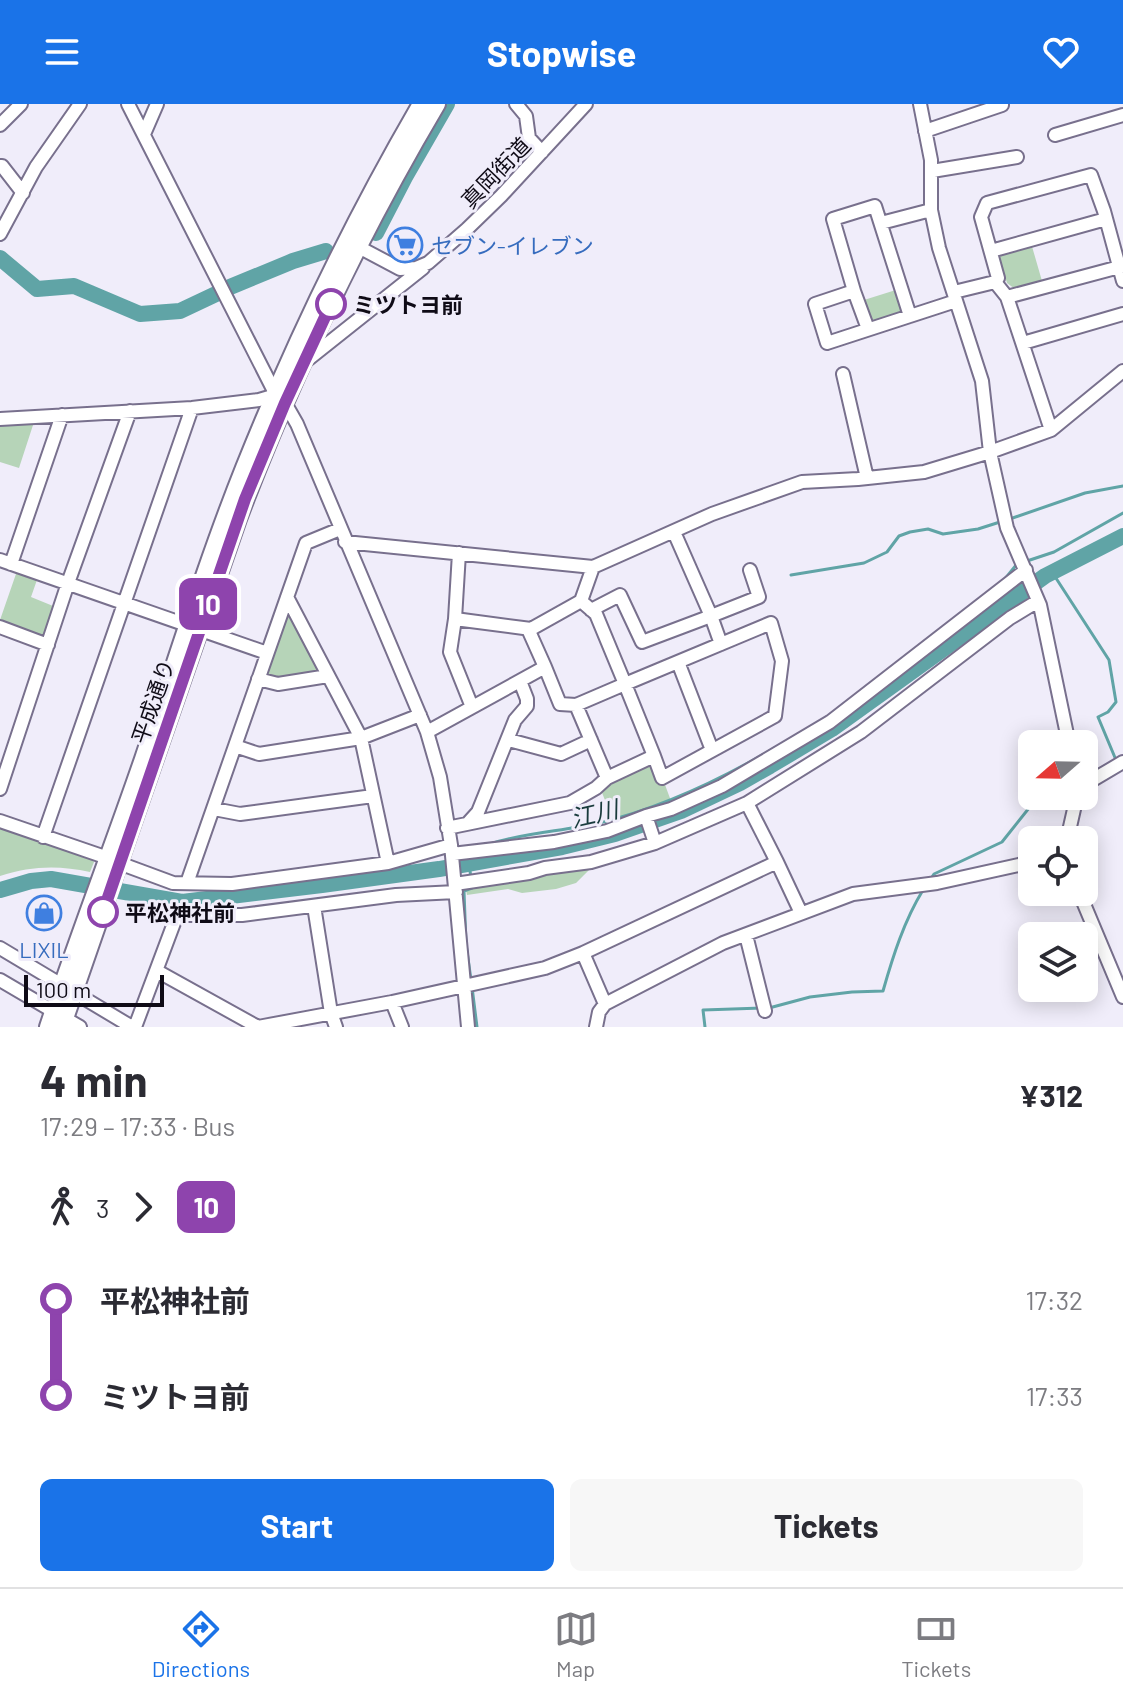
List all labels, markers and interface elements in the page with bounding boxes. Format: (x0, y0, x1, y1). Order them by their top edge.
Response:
icon: menu (40, 30, 84, 74)
icon: heart (1039, 30, 1083, 74)
text: Stopwise (487, 31, 636, 74)
street label: 真岡街道 (455, 131, 535, 213)
supermarket icon: セブン-イレブン (386, 226, 424, 264)
place label: セブン-イレブン (431, 232, 594, 258)
marker: ミツトヨ前 (316, 289, 346, 319)
place label: ミツトヨ前 (353, 291, 463, 317)
line badge: 10 (172, 578, 244, 630)
text: 10 (195, 587, 221, 621)
street label: 平成通り (125, 655, 179, 747)
north arrow (1018, 730, 1098, 810)
map controls (1018, 730, 1098, 1002)
water label: 江川 (567, 793, 624, 833)
button: locate (1018, 826, 1098, 906)
shop icon: LIXIL (25, 894, 63, 932)
marker: 平松神社前 (88, 897, 118, 927)
place label: 平松神社前 (125, 899, 235, 925)
button: layers (1018, 922, 1098, 1002)
place label: LIXIL (19, 936, 69, 962)
scale bar (24, 971, 164, 1007)
text: 100 m (36, 976, 91, 1002)
text: 4 min (40, 1053, 147, 1106)
text: ¥312 (1019, 1077, 1083, 1113)
text: 17:29 – 17:33 · Bus (40, 1110, 235, 1141)
icon: walk (40, 1185, 84, 1229)
icon: forward (121, 1185, 165, 1229)
text: 10 (193, 1190, 219, 1224)
text: 3 (96, 1192, 109, 1223)
text: 平松神社前 (100, 1282, 250, 1318)
text: 17:32 (1025, 1284, 1083, 1315)
text: ミツトヨ前 (100, 1378, 250, 1414)
text: 17:33 (1026, 1380, 1083, 1411)
button: Start (40, 1479, 554, 1571)
button: Tickets (570, 1479, 1083, 1571)
tab: Directions (152, 1607, 250, 1681)
tab: Map (554, 1607, 598, 1681)
tab: Tickets (901, 1607, 971, 1681)

